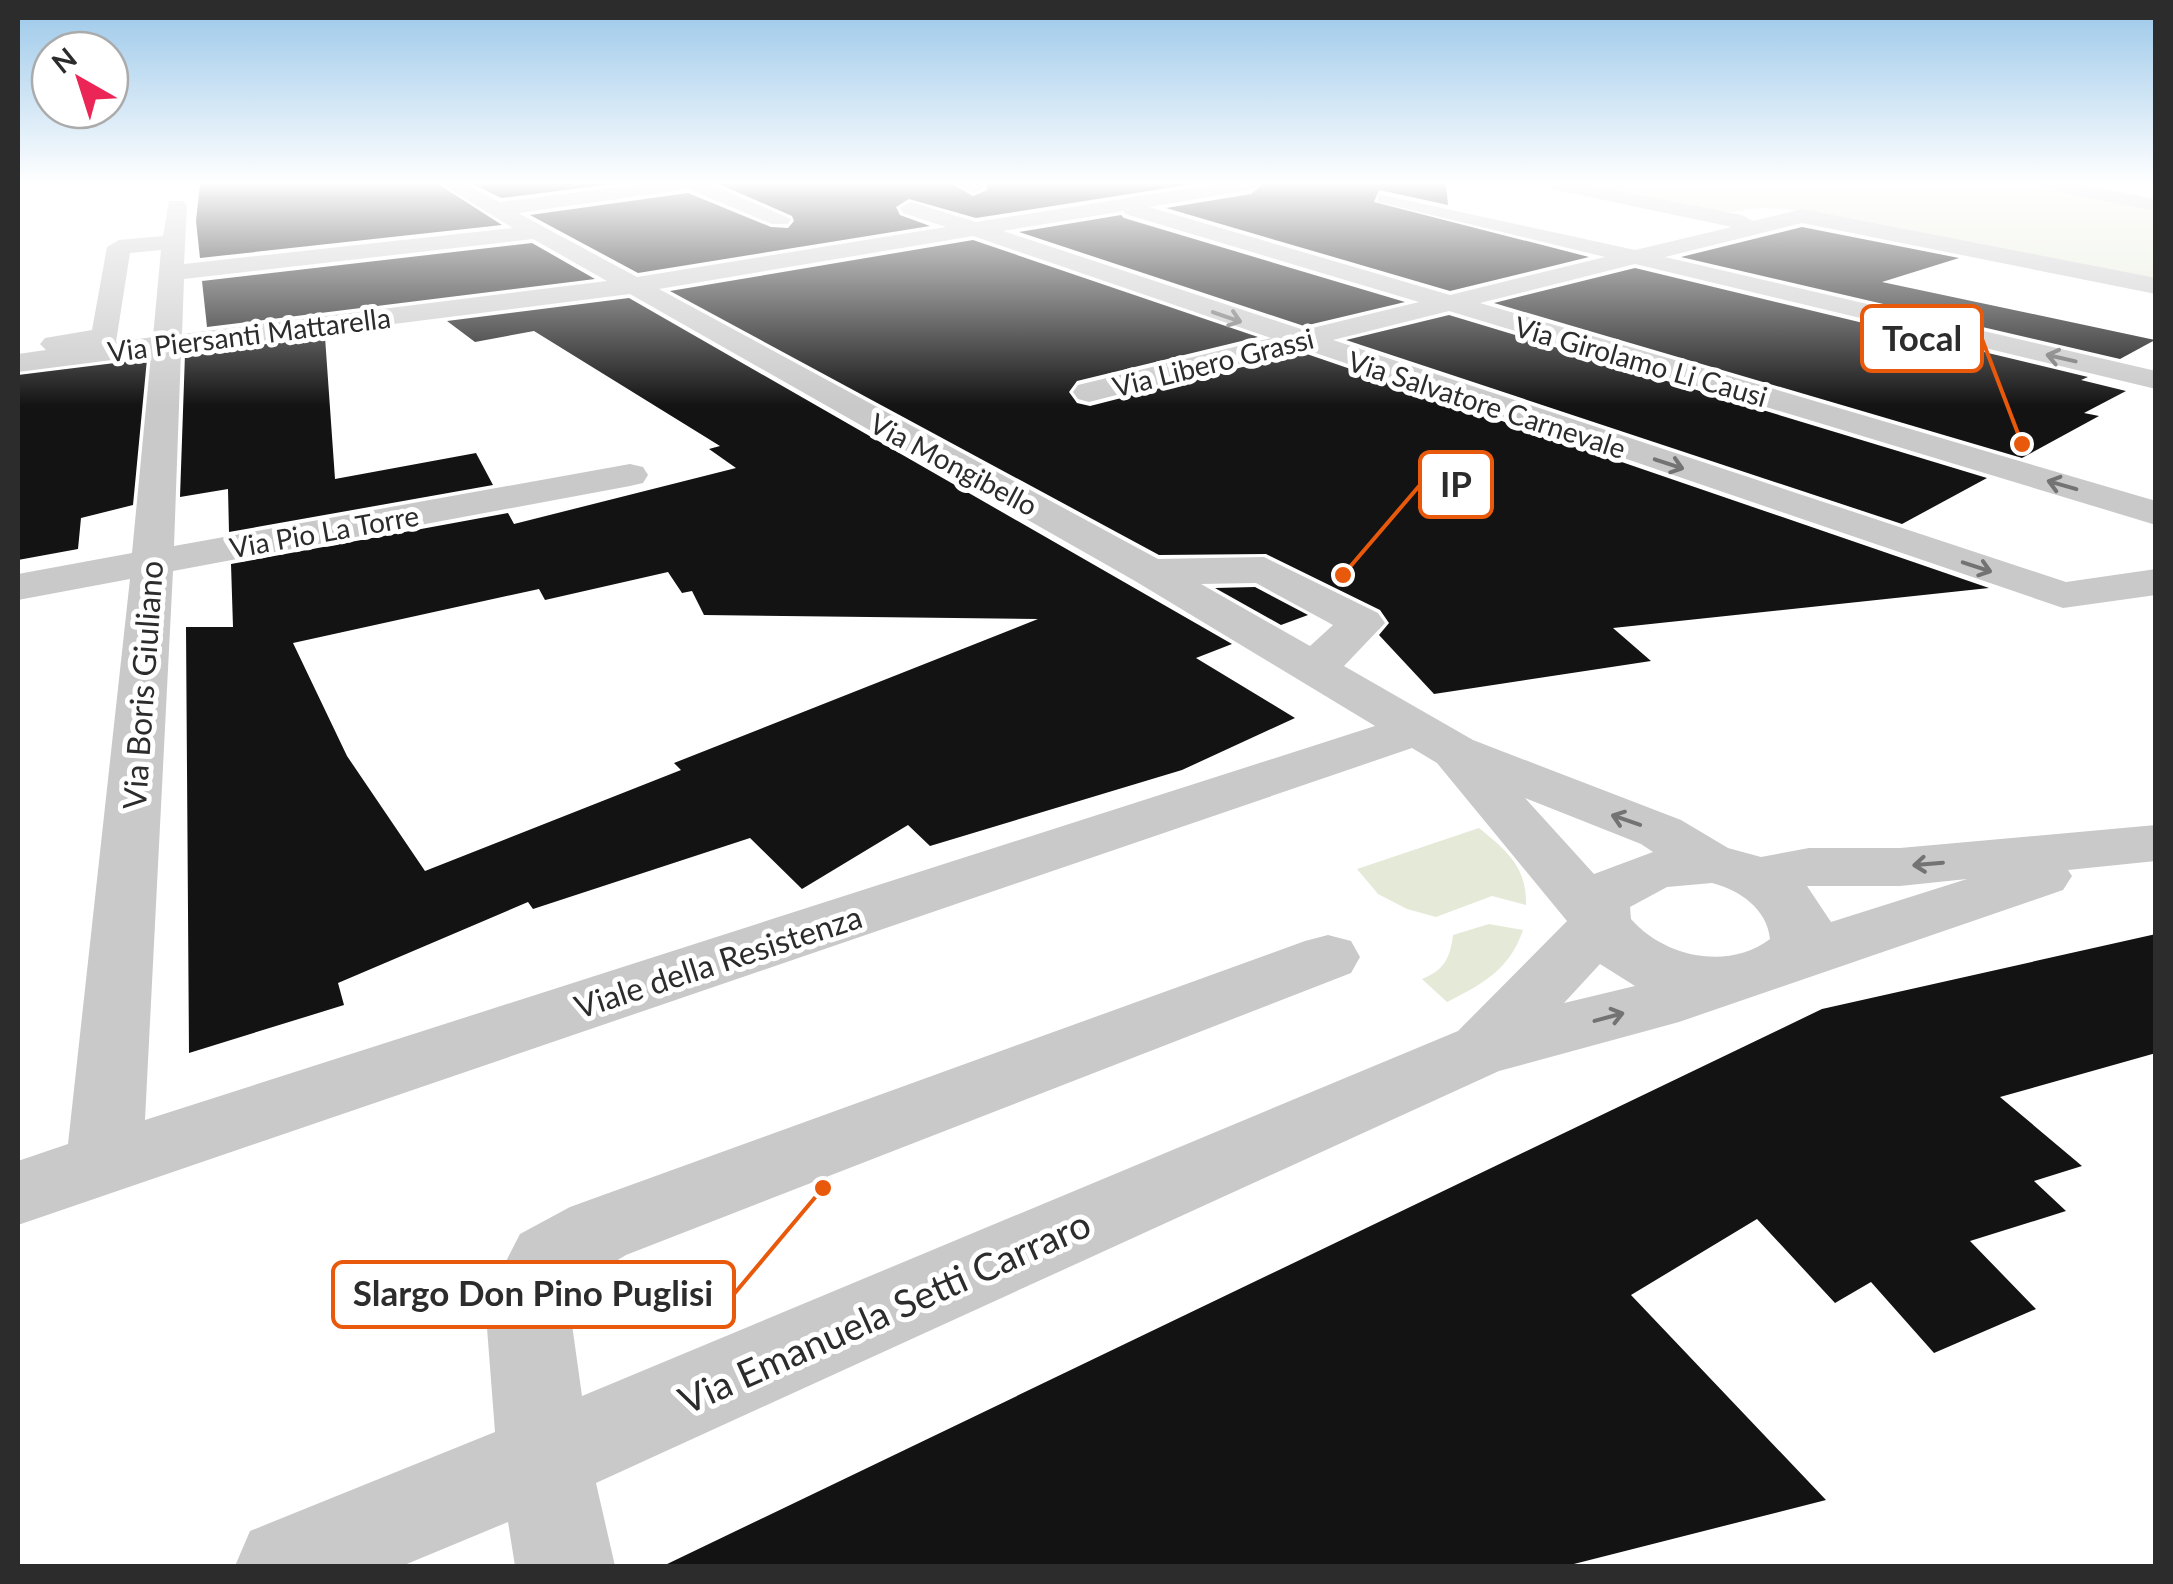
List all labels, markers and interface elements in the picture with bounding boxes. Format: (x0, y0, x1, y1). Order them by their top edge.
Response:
north arrow (30, 30, 130, 130)
text: N (45, 40, 83, 80)
street label: Via Piersanti Mattarella (106, 300, 392, 368)
callout: Tocal (1862, 306, 1982, 371)
one-way arrow (1211, 309, 1243, 327)
street label: Via Girolamo Li Causi (1511, 309, 1771, 413)
text: Tocal (1882, 316, 1962, 358)
street label: Via Libero Grassi (1109, 321, 1317, 403)
street label: Via Salvatore Carnevale (1344, 343, 1630, 465)
one-way arrow (2046, 347, 2077, 366)
street label: Via Mongibello (864, 406, 1044, 522)
callout: IP (1420, 452, 1492, 517)
one-way arrow (1652, 457, 1684, 475)
text: IP (1440, 462, 1472, 504)
one-way arrow (2047, 475, 2078, 493)
street label: Via Pio La Torre (227, 498, 421, 564)
street label: Via Boris Giuliano (114, 559, 170, 811)
one-way arrow (1960, 559, 1992, 577)
one-way arrow (1612, 810, 1643, 828)
one-way arrow (1913, 855, 1945, 874)
street label: Viale della Resistenza (569, 896, 867, 1026)
one-way arrow (1592, 1006, 1624, 1025)
street label: Via Emanuela Setti Carraro (671, 1199, 1097, 1423)
callout: Slargo Don Pino Puglisi (333, 1262, 734, 1327)
text: Slargo Don Pino Puglisi (353, 1271, 713, 1313)

